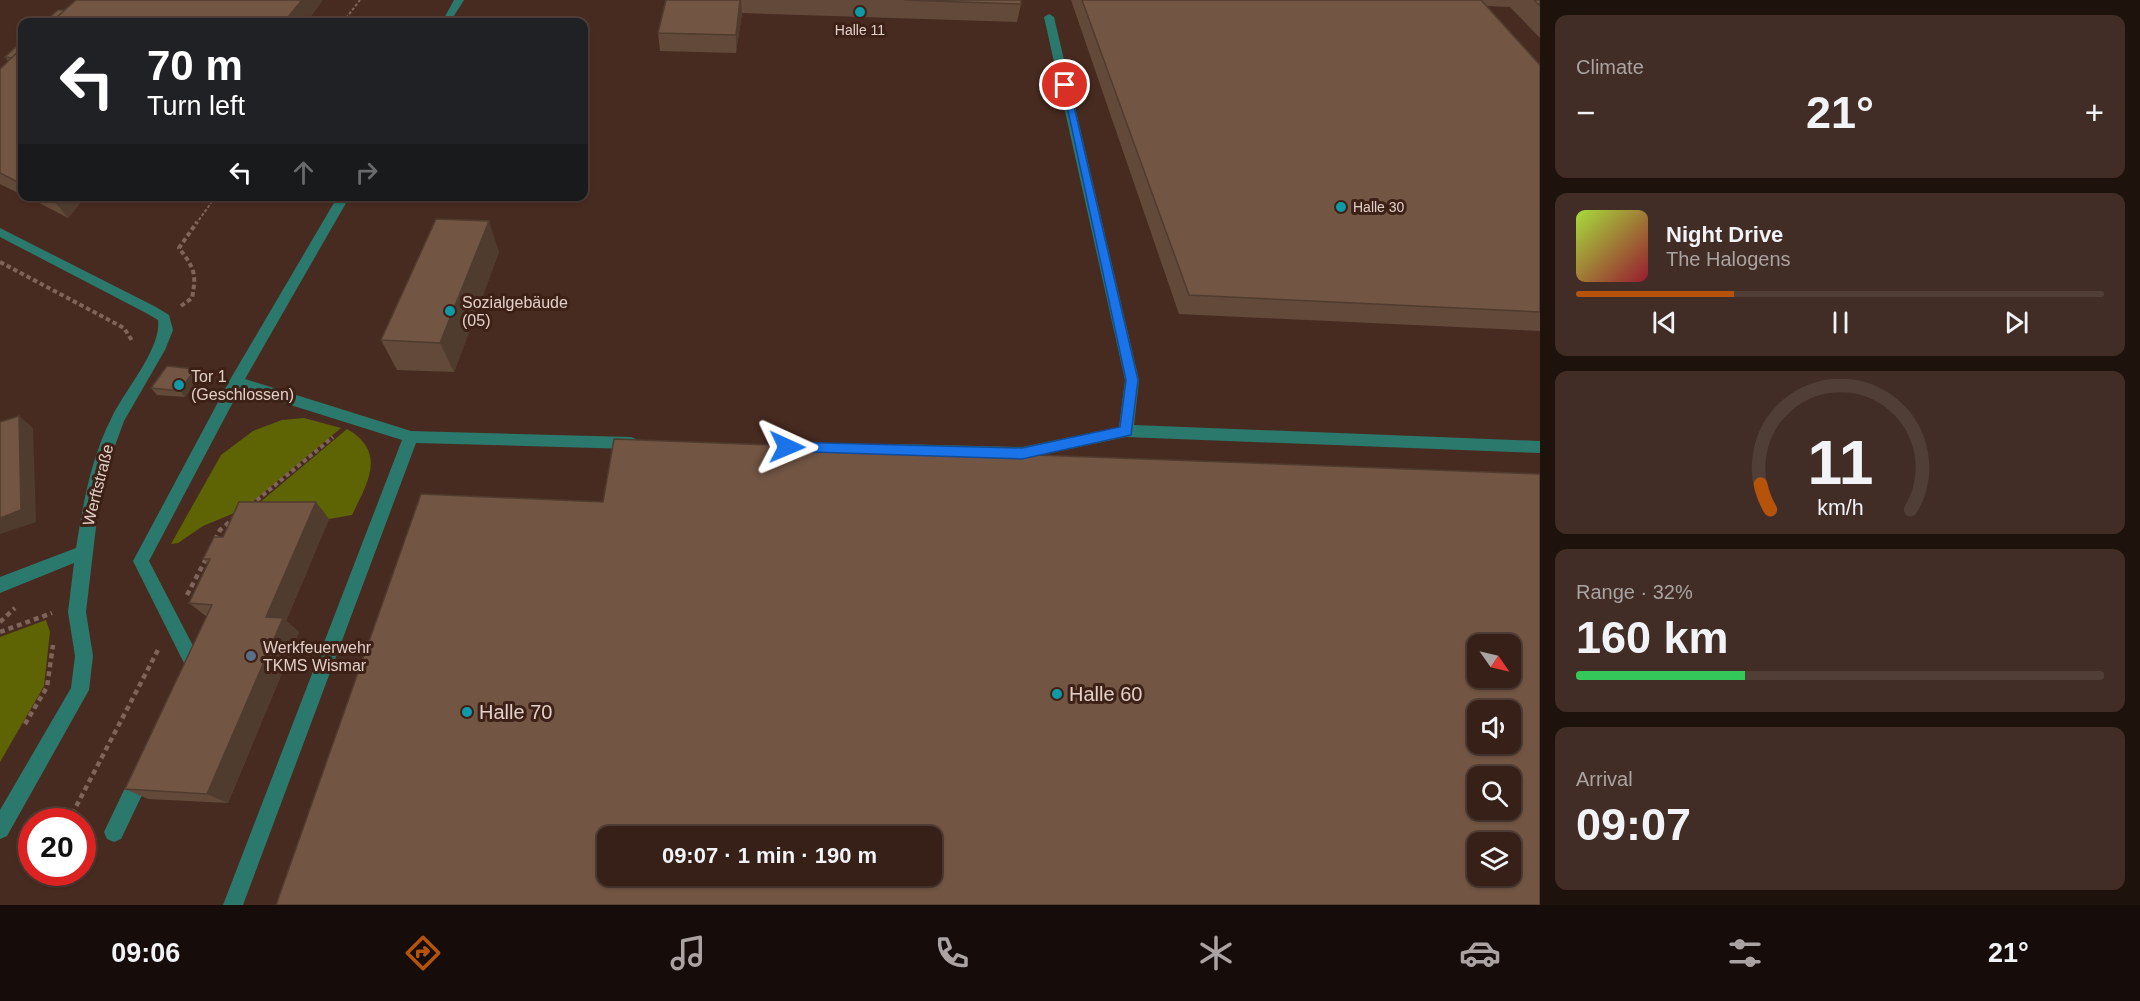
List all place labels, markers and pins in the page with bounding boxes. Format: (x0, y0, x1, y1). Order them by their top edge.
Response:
marker: Halle 11 (853, 5, 867, 19)
place label: Halle 11 (835, 22, 885, 38)
pin (1039, 59, 1090, 110)
place label: Halle 30 (1353, 199, 1405, 215)
marker: Halle 30 (1334, 200, 1348, 214)
place label: Sozialgebäude (05) (462, 294, 568, 329)
marker: Sozialgebäude (05) (443, 304, 457, 318)
place label: Tor 1 (Geschlossen) (191, 368, 294, 403)
marker: Tor 1 (Geschlossen) (172, 378, 186, 392)
place label: Werkfeuerwehr TKMS Wismar (263, 639, 372, 674)
marker: Werkfeuerwehr TKMS Wismar (244, 649, 258, 663)
place label: Halle 60 (1069, 683, 1142, 705)
marker: Halle 60 (1050, 687, 1064, 701)
place label: Halle 70 (479, 701, 552, 723)
marker: Halle 70 (460, 705, 474, 719)

